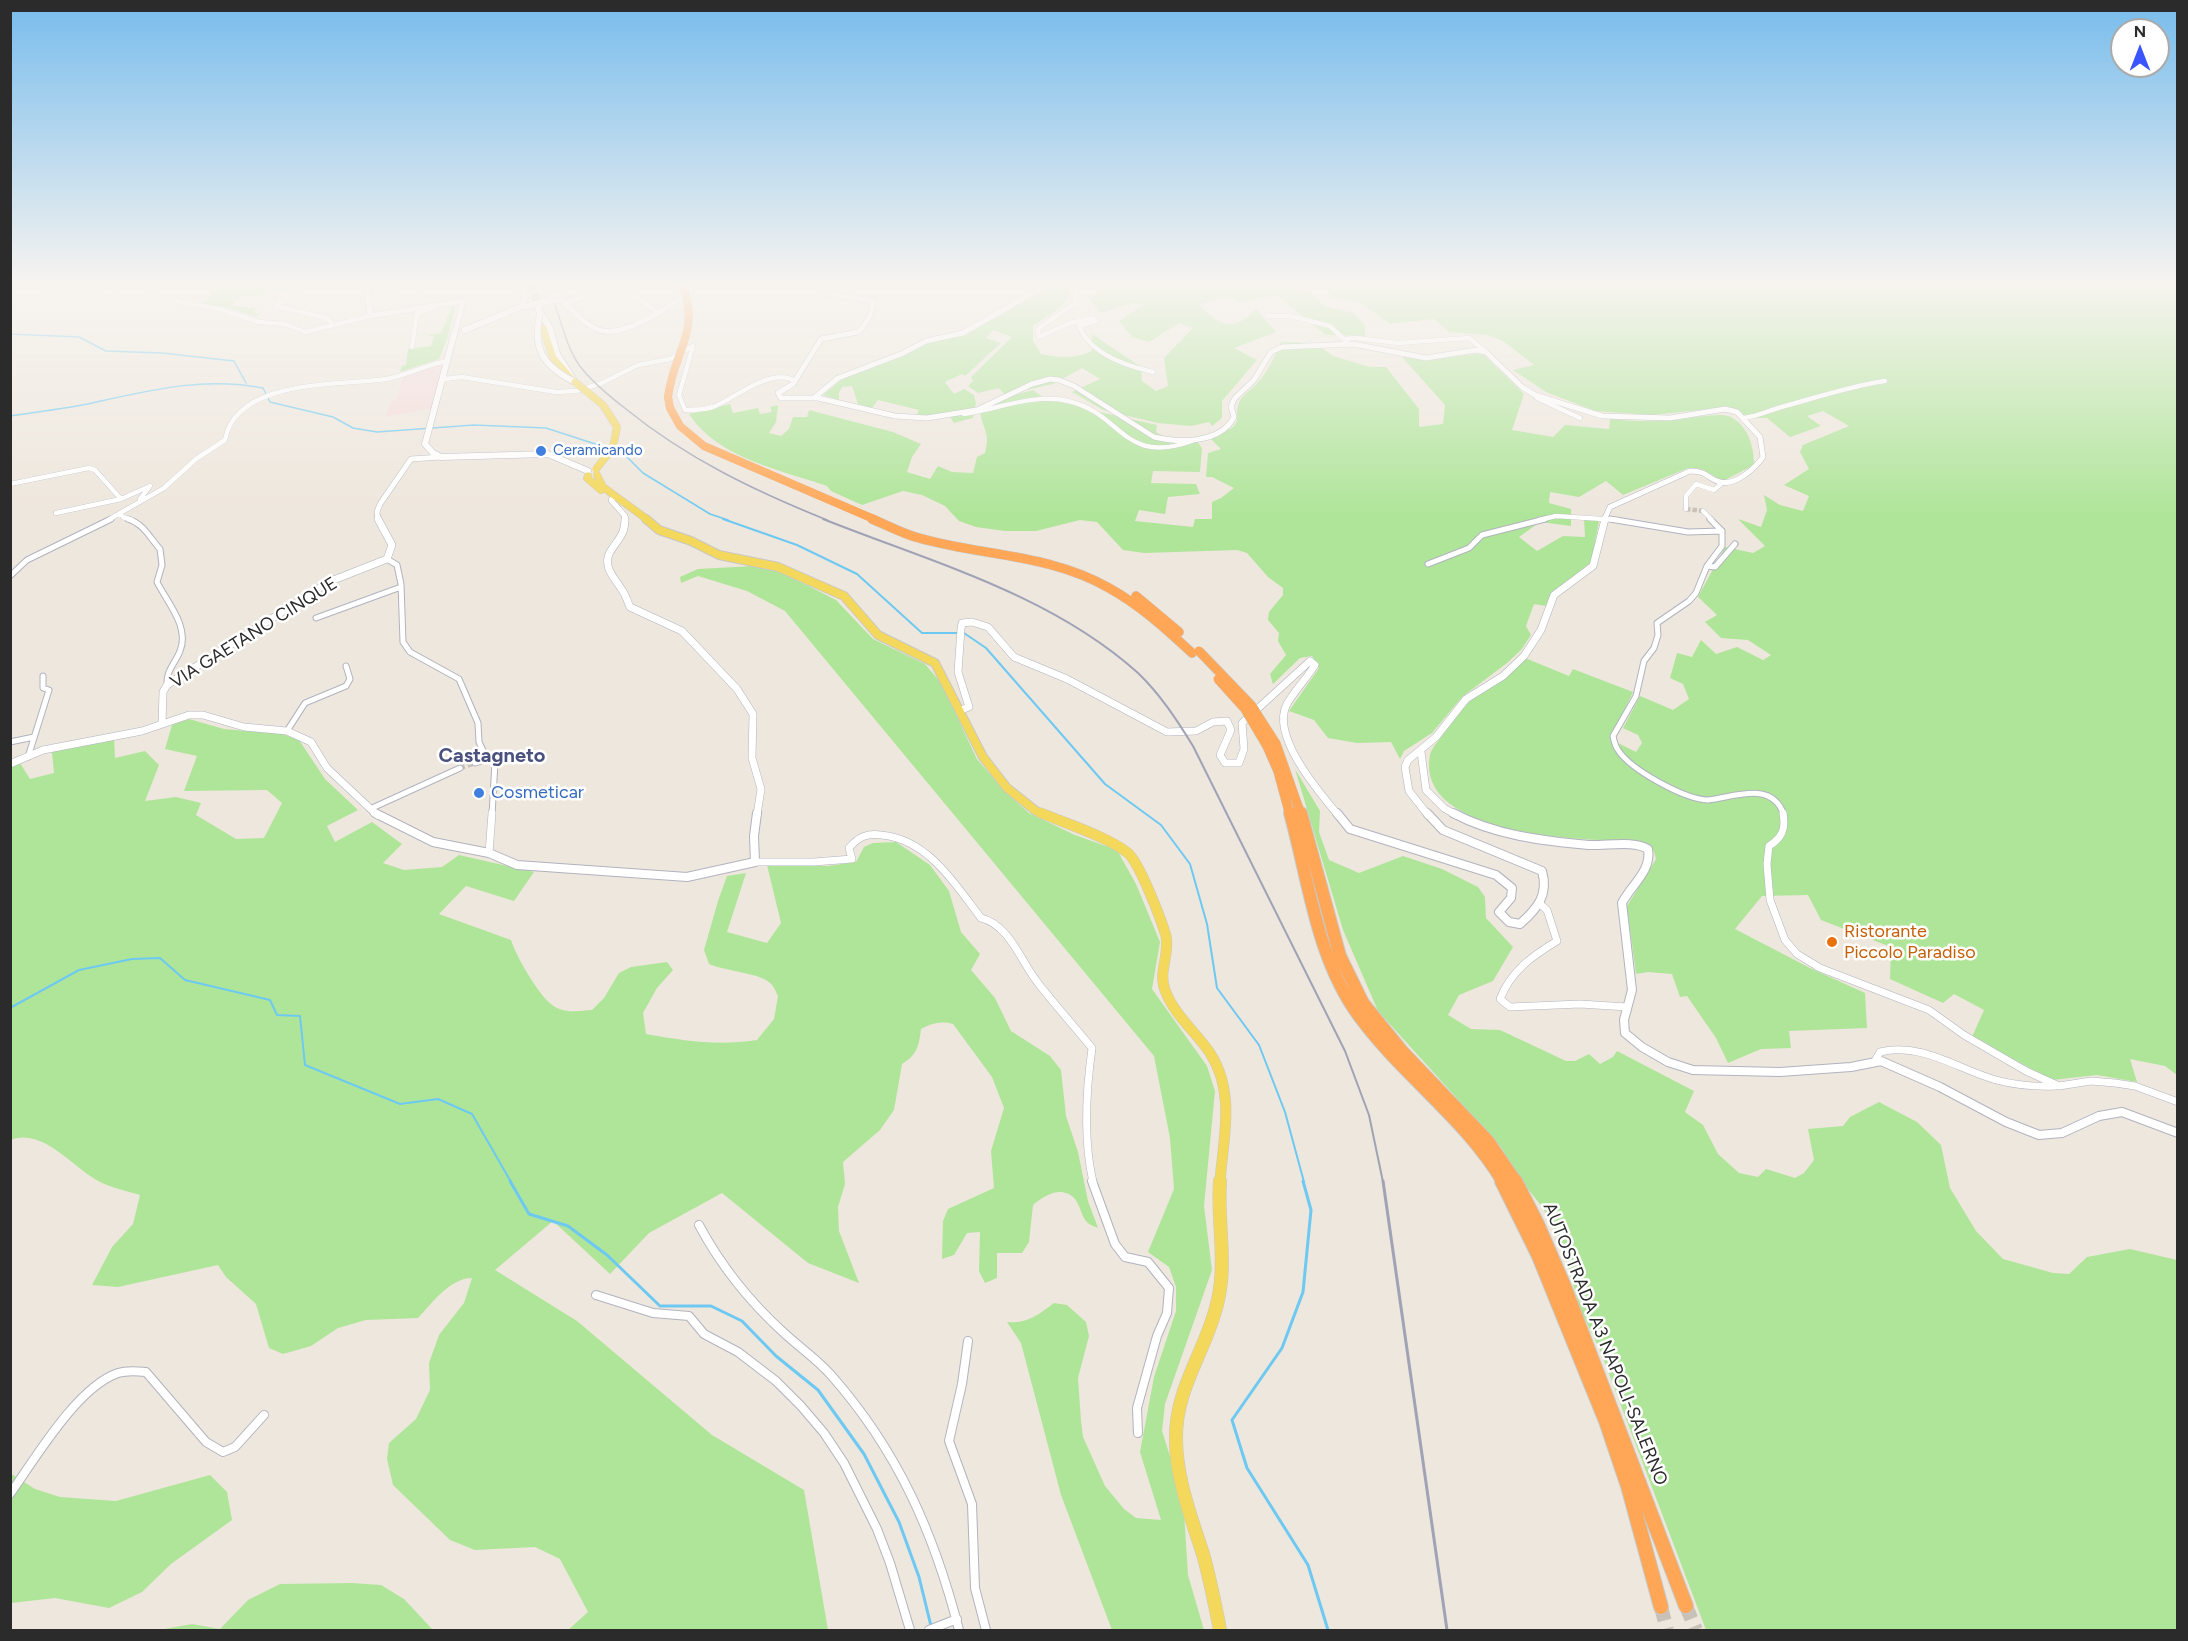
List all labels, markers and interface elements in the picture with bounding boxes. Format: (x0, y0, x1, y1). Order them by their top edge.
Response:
north arrow (2110, 18, 2170, 78)
text: N (2134, 22, 2146, 41)
place label: Ceramicando (553, 442, 643, 460)
marker: Ceramicando (534, 444, 548, 458)
street label: VIA GAETANO CINQUE (167, 573, 341, 693)
district label: Castagneto (439, 744, 545, 768)
place label: Cosmeticar (491, 782, 584, 804)
marker: Cosmeticar (472, 786, 486, 800)
place label: Ristorante Piccolo Paradiso (1844, 921, 1976, 964)
marker: Ristorante Piccolo Paradiso (1825, 935, 1839, 949)
street label: AUTOSTRADA A3 NAPOLI-SALERNO (1538, 1199, 1672, 1489)

